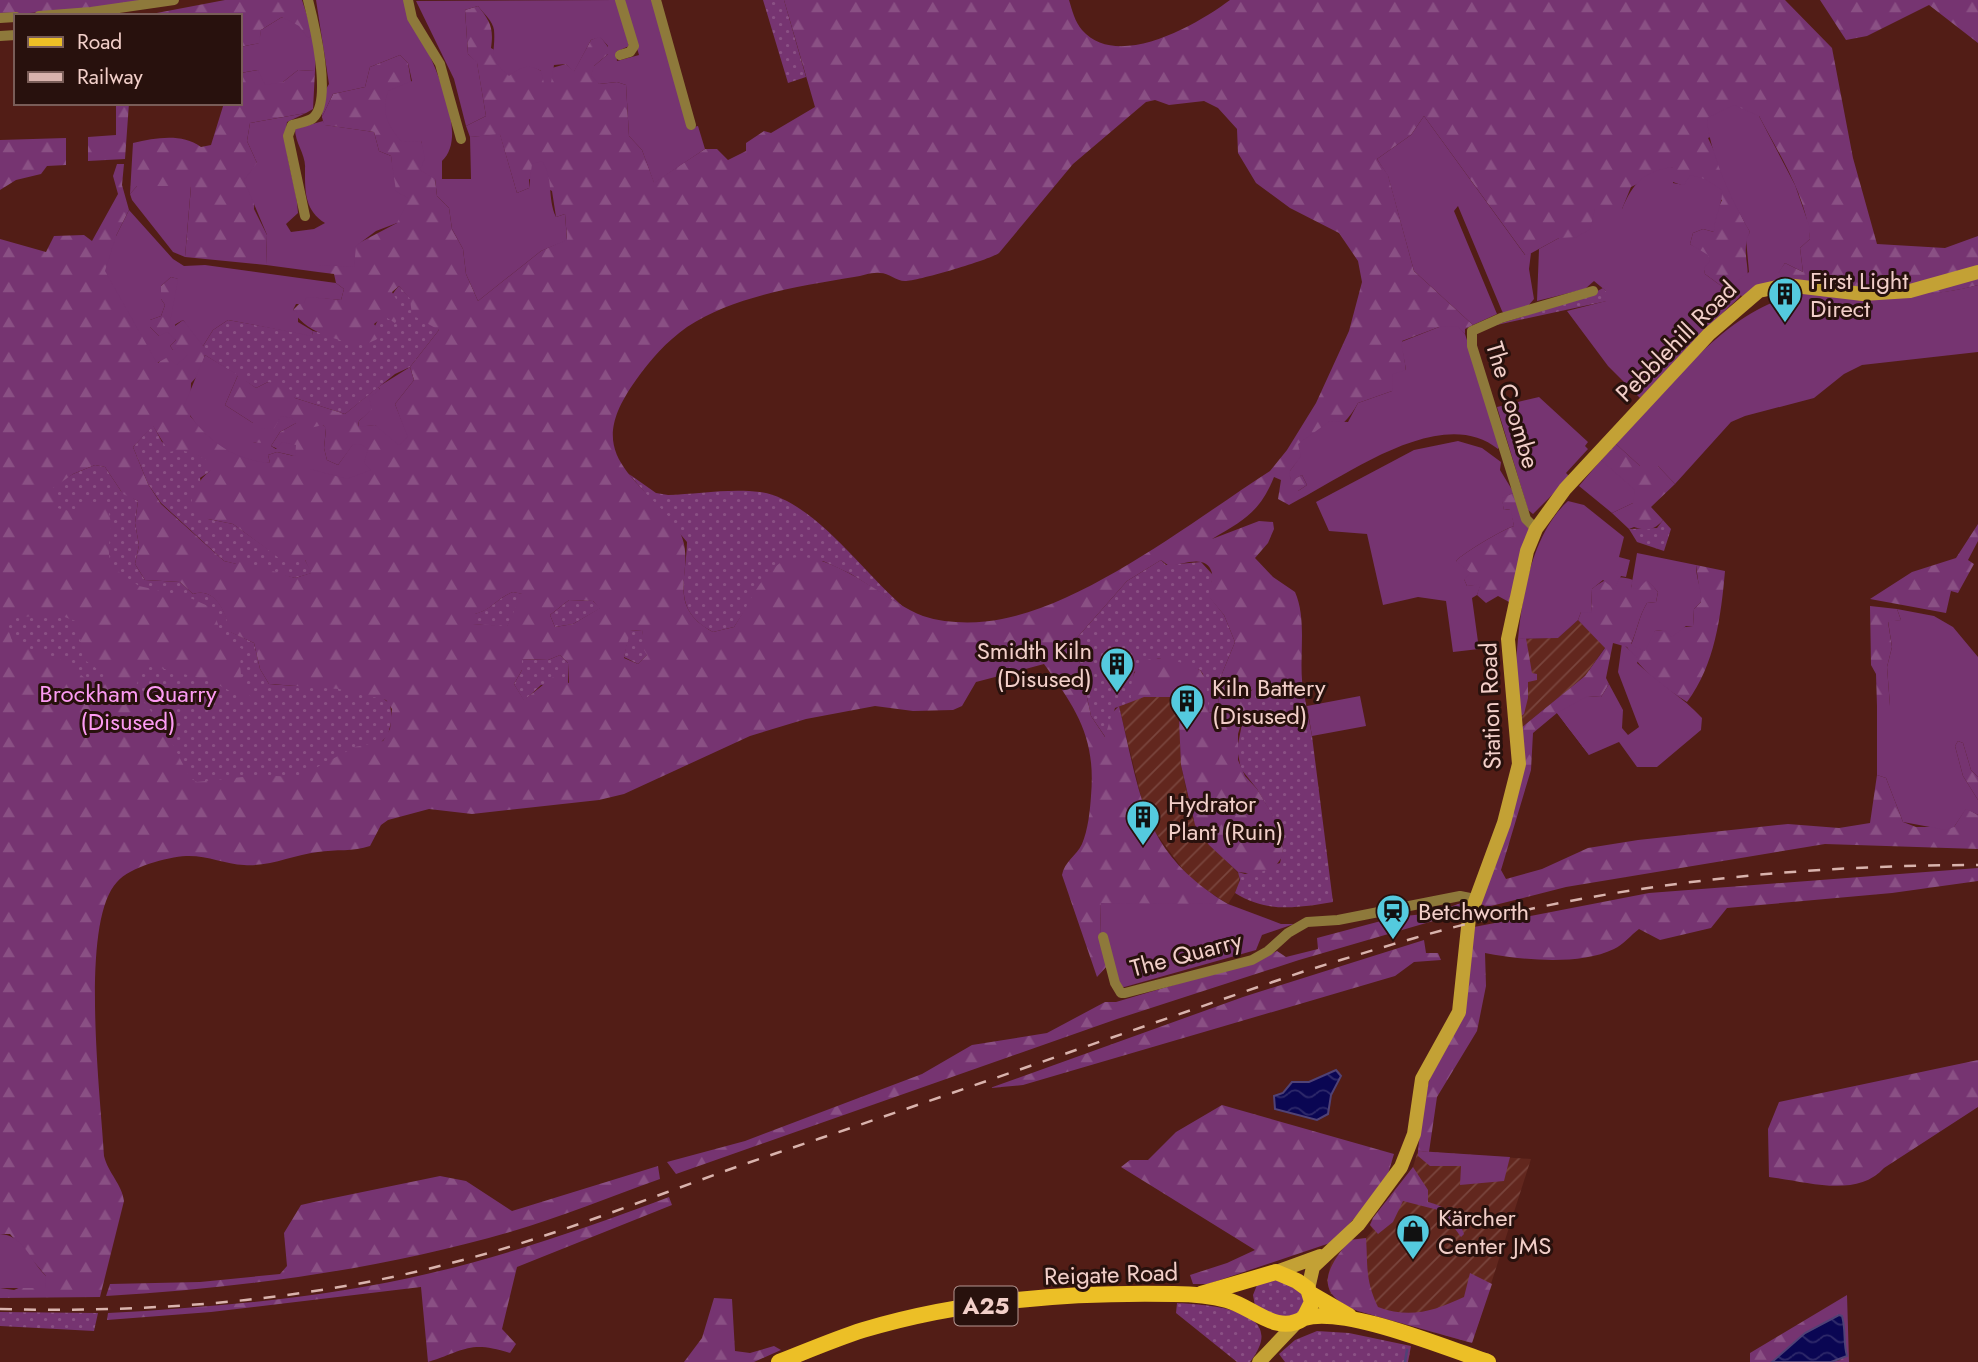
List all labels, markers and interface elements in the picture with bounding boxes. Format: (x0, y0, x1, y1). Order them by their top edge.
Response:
legend (14, 14, 242, 105)
text: Road (77, 27, 122, 57)
text: Railway (77, 62, 143, 92)
place label: First Light Direct (1810, 263, 1908, 326)
street label: Pebblehill Road (1607, 272, 1745, 410)
building icon: First Light Direct (1766, 275, 1804, 324)
street label: The Coombe (1477, 337, 1549, 473)
place label: Smidth Kiln (Disused) (977, 633, 1092, 696)
street label: Station Road (1470, 642, 1510, 770)
building icon: Smidth Kiln (Disused) (1098, 645, 1136, 694)
place label: Kiln Battery (Disused) (1212, 670, 1326, 733)
park label: Brockham Quarry (Disused) (39, 676, 217, 739)
building icon: Kiln Battery (Disused) (1168, 682, 1206, 731)
place label: Hydrator Plant (Ruin) (1168, 786, 1284, 849)
building icon: Hydrator Plant (Ruin) (1124, 798, 1162, 847)
station icon: Betchworth (1374, 892, 1412, 941)
place label: Betchworth (1418, 894, 1529, 929)
street label: The Quarry (1126, 922, 1246, 986)
place label: Kärcher Center JMS (1438, 1200, 1551, 1263)
shop icon: Kärcher Center JMS (1394, 1212, 1432, 1261)
street label: Reigate Road (1043, 1254, 1179, 1294)
road number: A25 (954, 1287, 1018, 1326)

